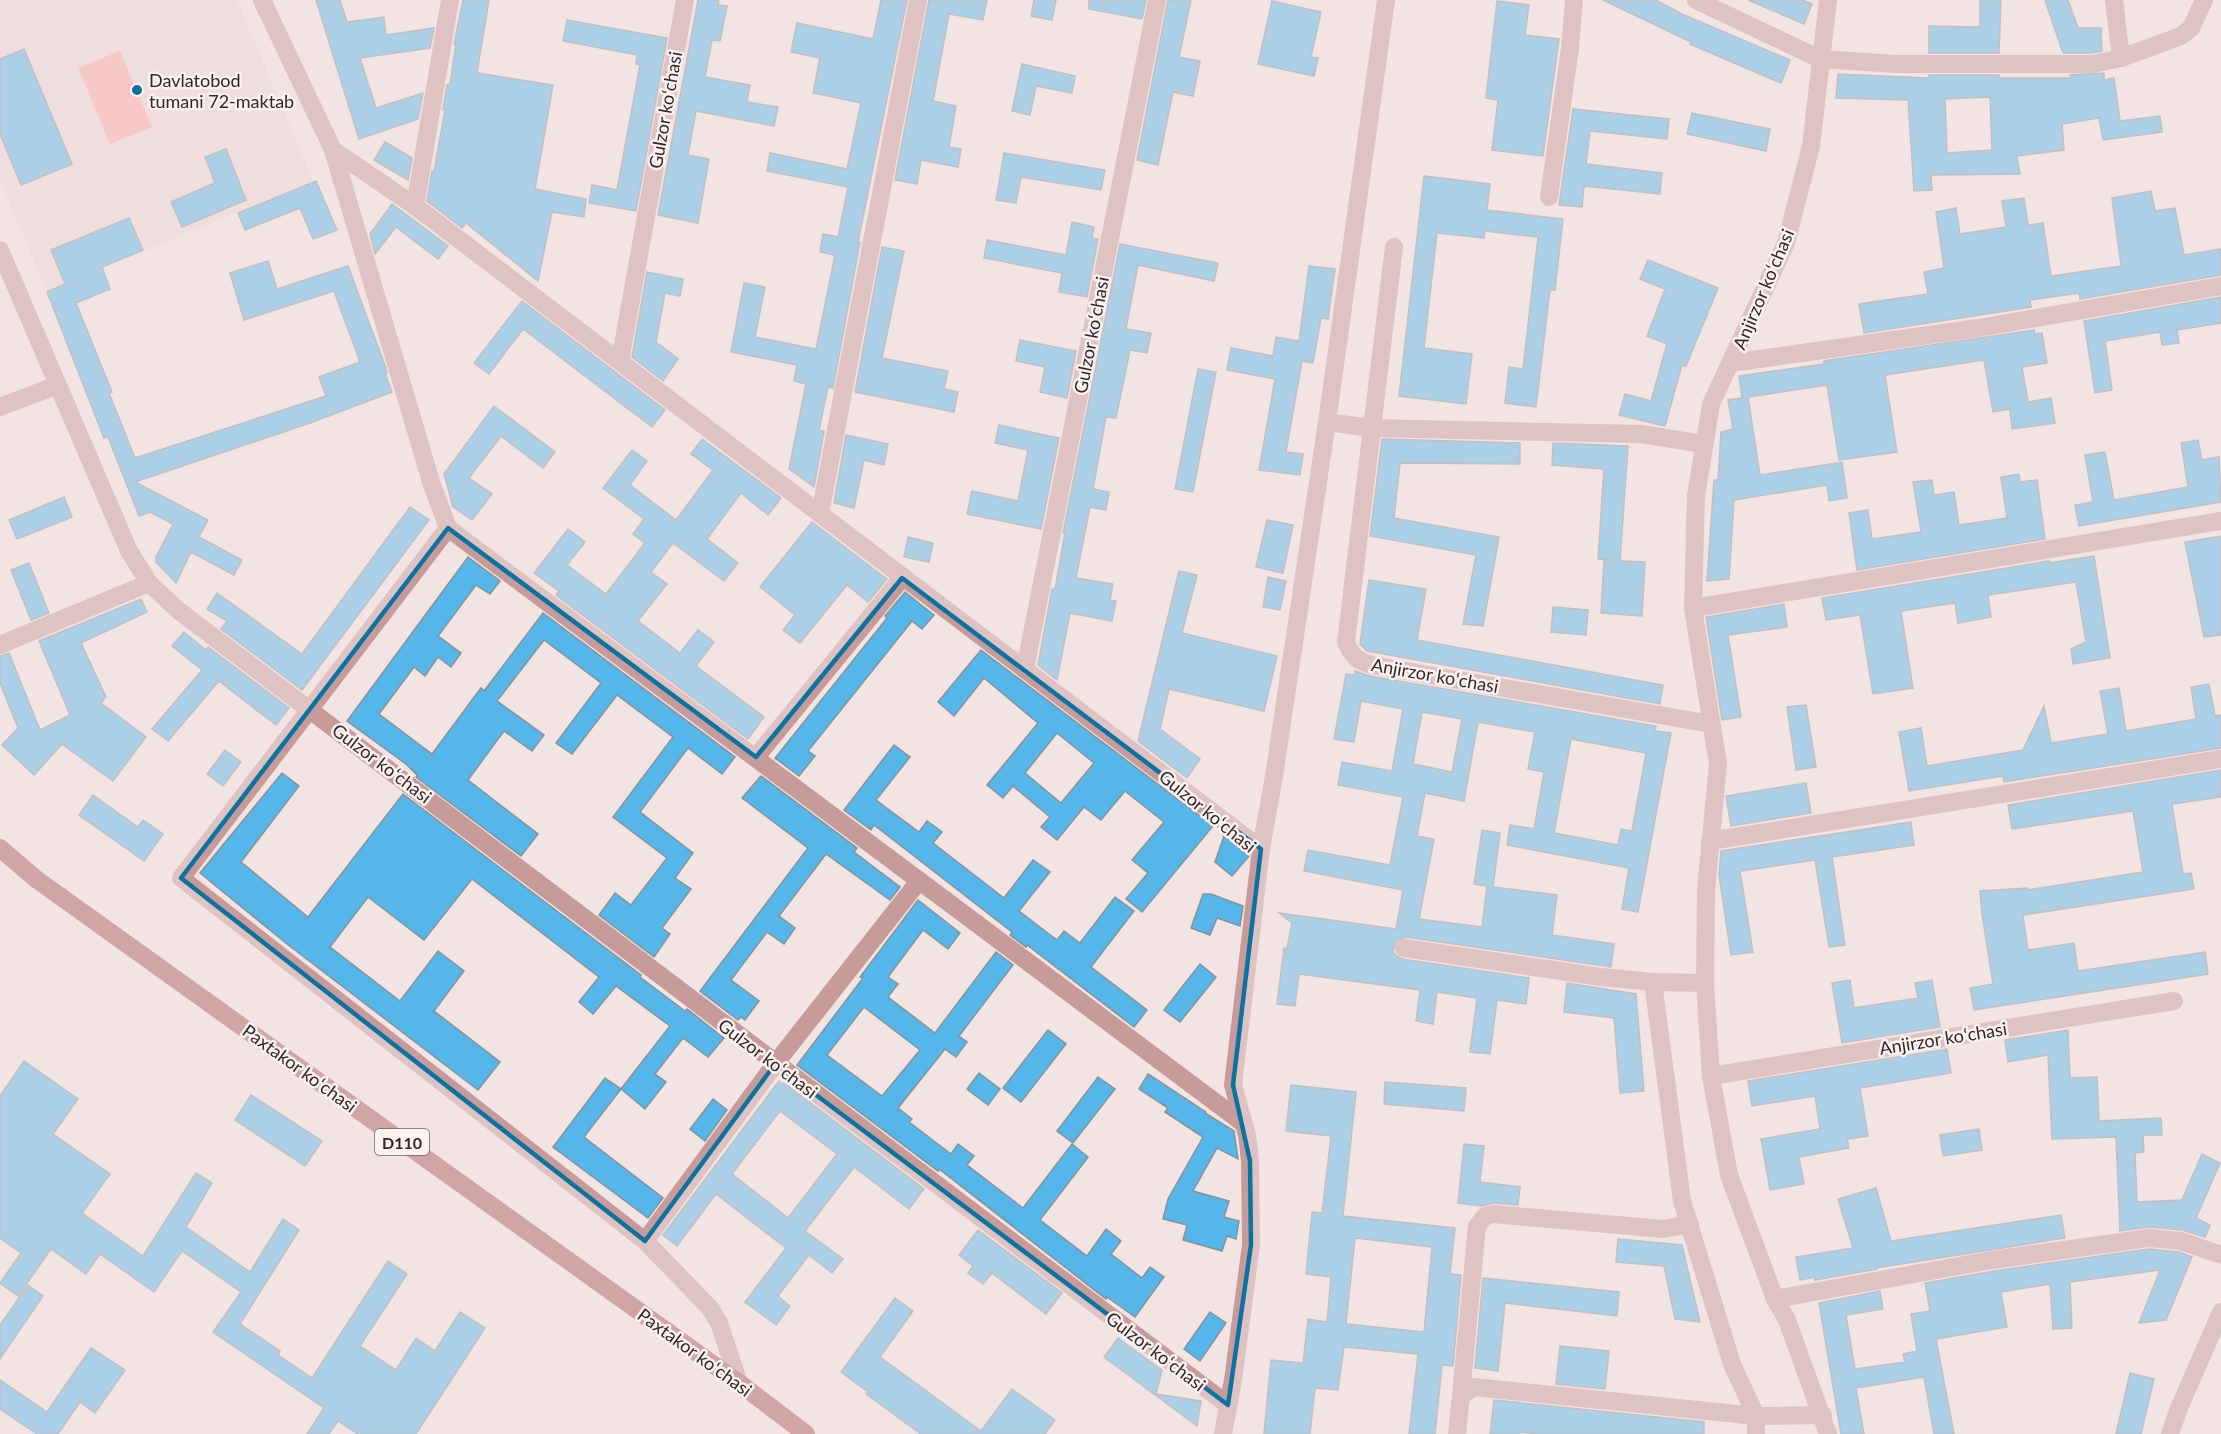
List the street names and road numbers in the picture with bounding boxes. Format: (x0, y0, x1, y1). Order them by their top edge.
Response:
street label: Gulzor koʻchasi (644, 50, 686, 170)
street label: Anjirzor koʻchasi (1728, 225, 1798, 353)
street label: Gulzor koʻchasi (1069, 275, 1113, 395)
street label: Anjirzor koʻchasi (1370, 653, 1500, 697)
street label: Gulzor koʻchasi (328, 719, 436, 807)
street label: Gulzor koʻchasi (1155, 765, 1261, 857)
street label: Gulzor koʻchasi (714, 1014, 822, 1102)
street label: Anjirzor koʻchasi (1878, 1017, 2008, 1059)
street label: Paxtakor koʻchasi (239, 1019, 361, 1117)
road number: D110 (375, 1129, 429, 1155)
street label: Paxtakor koʻchasi (634, 1303, 756, 1401)
street label: Gulzor koʻchasi (1102, 1307, 1210, 1395)

